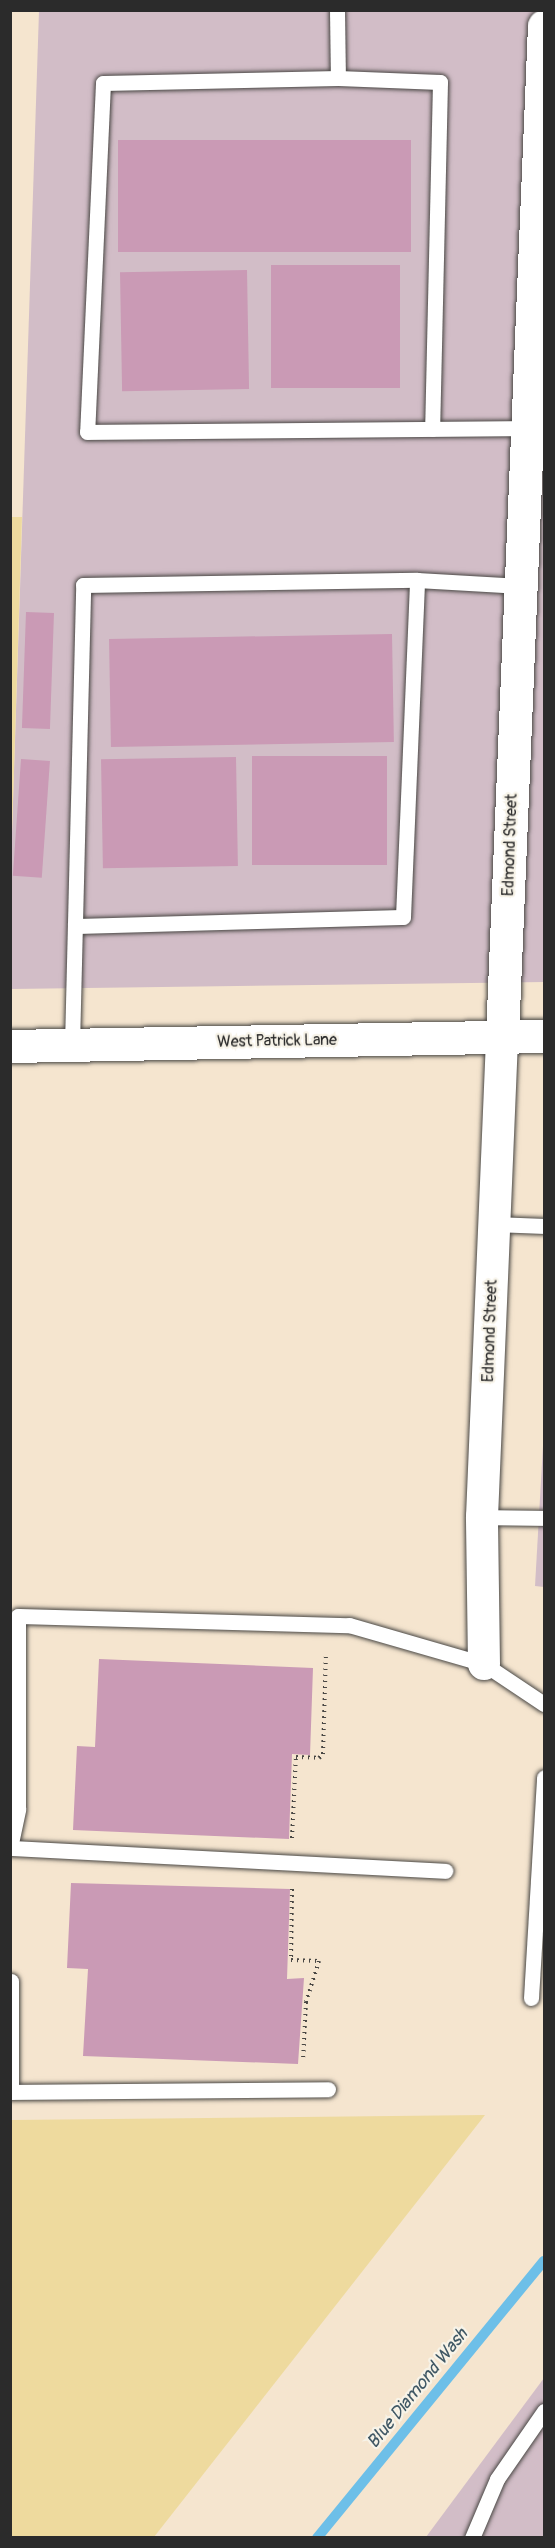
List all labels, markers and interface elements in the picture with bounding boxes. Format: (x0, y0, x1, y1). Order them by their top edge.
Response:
street label: Edmond Street (499, 793, 521, 897)
street label: West Patrick Lane (217, 1030, 337, 1052)
street label: Edmond Street (479, 1279, 501, 1383)
water label: Blue Diamond Wash (363, 2325, 473, 2453)

